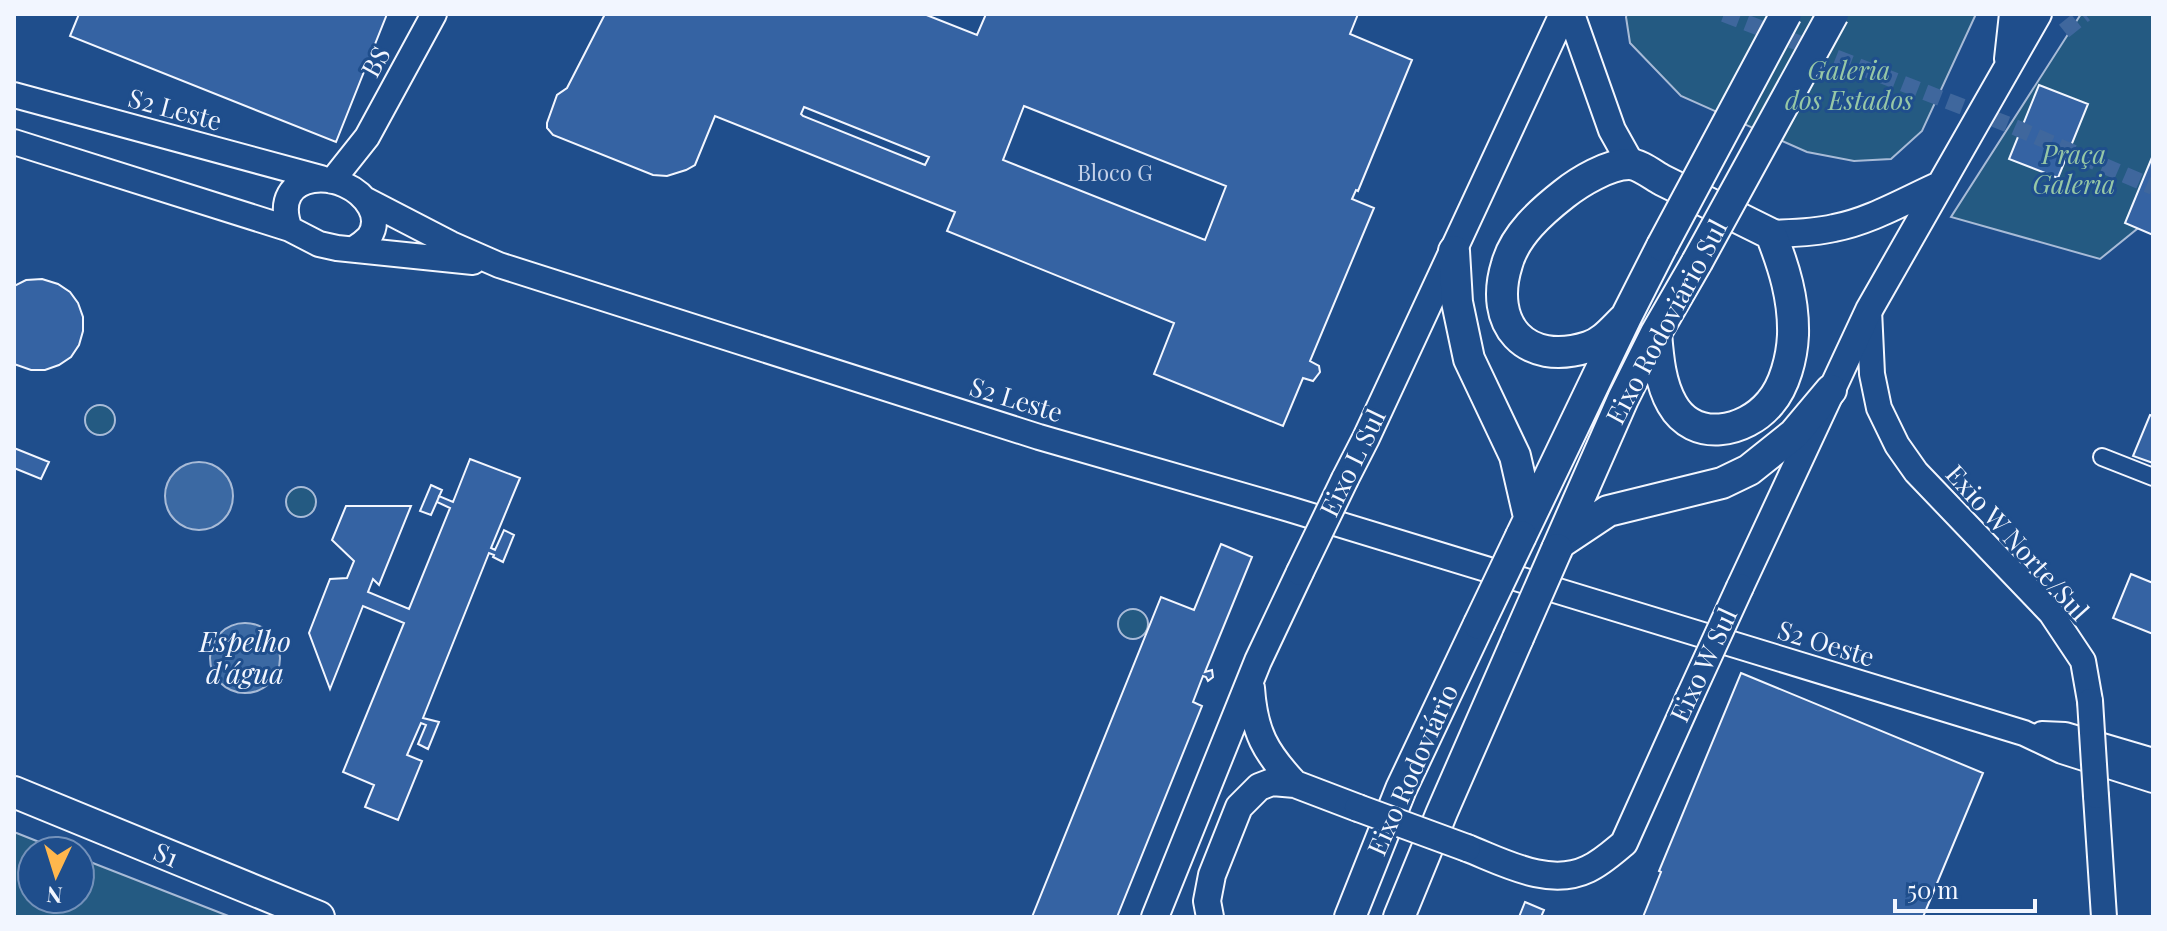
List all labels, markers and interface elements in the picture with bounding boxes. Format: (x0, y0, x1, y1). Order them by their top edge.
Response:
street label: BS (352, 40, 397, 83)
park label: Galeria dos Estados (1785, 52, 1913, 117)
street label: S2 Leste (125, 79, 226, 138)
park label: Praça Galeria (2033, 136, 2115, 201)
house number: Bloco G (1077, 157, 1153, 187)
street label: Eixo Rodoviário Sul (1597, 213, 1734, 430)
street label: S2 Leste (966, 368, 1067, 429)
street label: Eixo L Sul (1311, 403, 1393, 522)
street label: Exio W Norte/Sul (1939, 457, 2097, 627)
street label: Eixo W Sul (1661, 602, 1744, 727)
street label: S2 Oeste (1774, 611, 1879, 674)
water label: Espelho d'água (198, 622, 291, 691)
street label: Eixo Rodoviário (1358, 678, 1465, 861)
street label: S1 (149, 833, 185, 874)
north arrow (16, 835, 96, 915)
scale bar (1895, 863, 2035, 913)
text: 50 m (1907, 873, 1959, 905)
text: N (45, 880, 64, 911)

